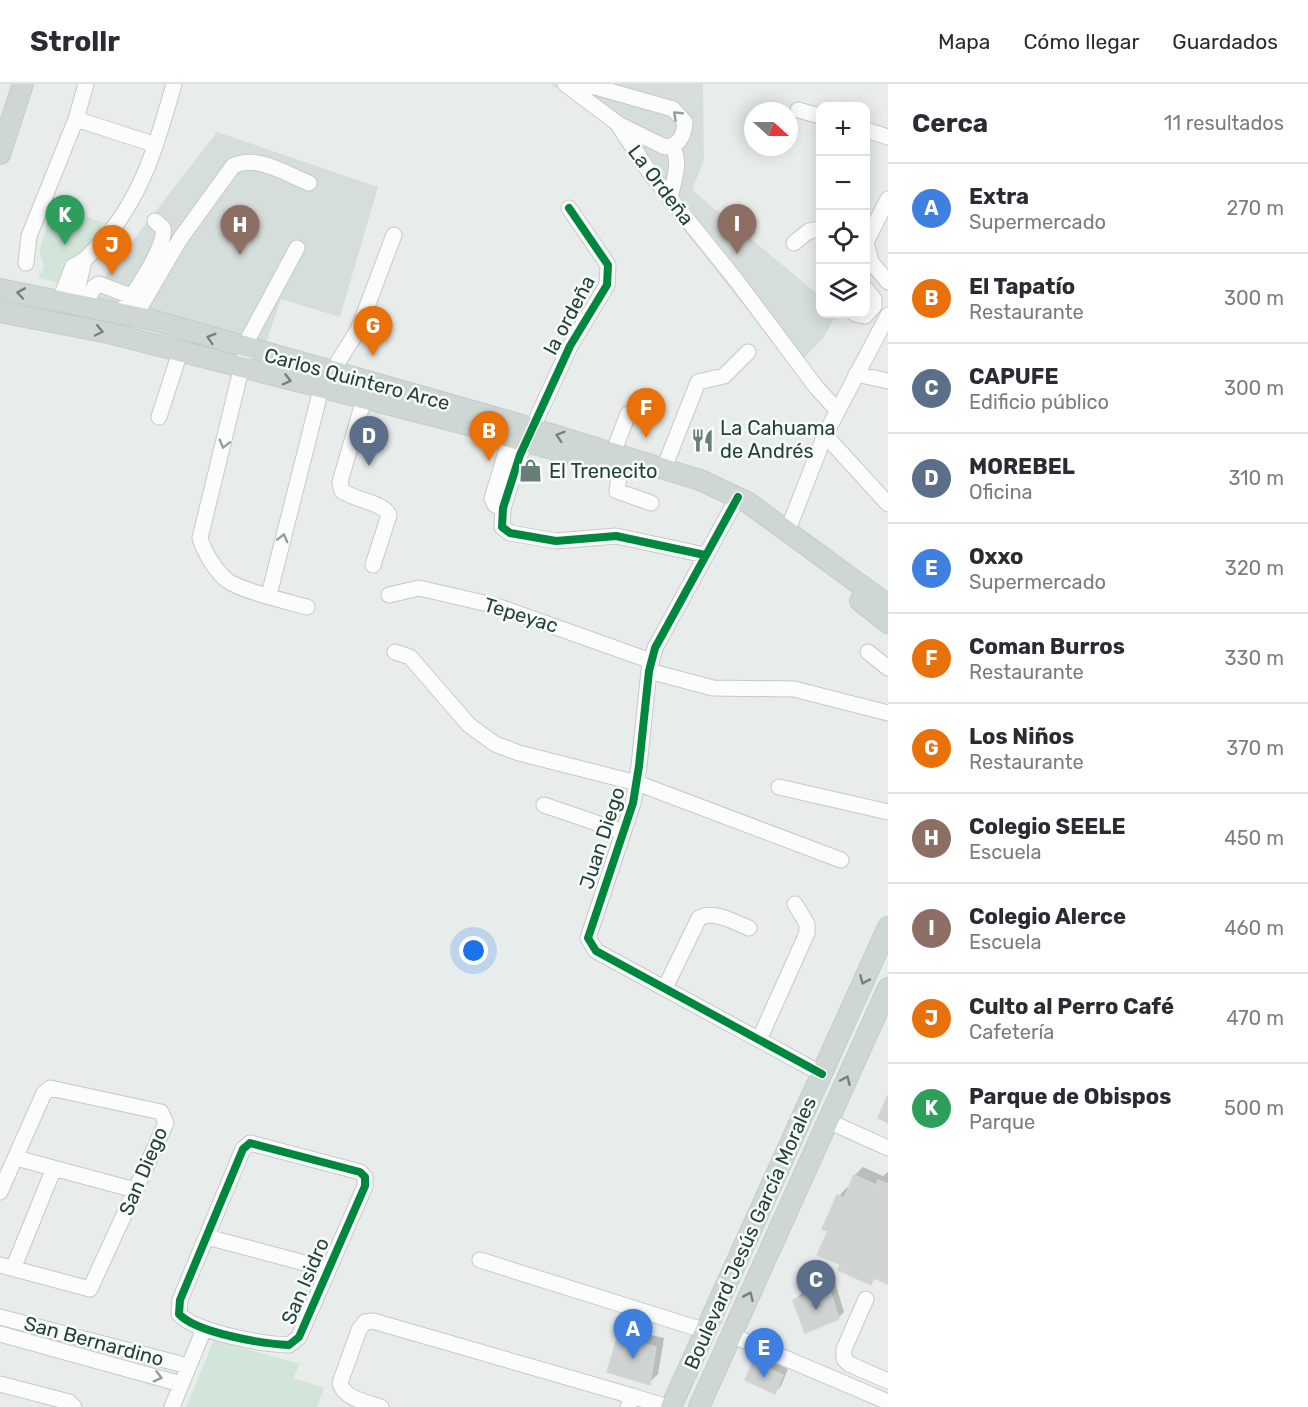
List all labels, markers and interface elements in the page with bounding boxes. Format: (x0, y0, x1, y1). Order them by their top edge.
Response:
text: Strollr (30, 25, 120, 58)
text: Mapa (938, 29, 990, 54)
text: Cómo llegar (1023, 29, 1139, 54)
text: Guardados (1172, 29, 1278, 54)
north arrow (744, 102, 798, 156)
map controls (816, 102, 870, 318)
button: + (816, 102, 870, 156)
text: Cerca (912, 108, 988, 139)
one-way arrow (674, 111, 684, 122)
text: 11 resultados (1164, 111, 1284, 135)
street label: La Ordeña (623, 140, 699, 230)
button: − (816, 156, 870, 210)
text: Extra (969, 183, 1029, 210)
pin: K (46, 196, 84, 245)
text: A (924, 196, 939, 220)
text: 270 m (1227, 196, 1284, 220)
pin: I (718, 204, 756, 254)
pin: H (220, 206, 260, 255)
button: locate (816, 210, 870, 264)
text: Supermercado (969, 210, 1106, 234)
pin: J (92, 226, 132, 275)
button: layers (816, 264, 870, 318)
street label: la ordeña (538, 271, 600, 359)
text: El Tapatío (969, 273, 1075, 300)
text: B (924, 286, 939, 310)
text: 300 m (1224, 286, 1284, 310)
one-way arrow (16, 287, 26, 300)
text: Restaurante (969, 300, 1084, 324)
pin: G (354, 306, 392, 356)
one-way arrow (93, 324, 103, 337)
one-way arrow (206, 333, 217, 345)
street label: Carlos Quintero Arce (262, 343, 452, 415)
text: CAPUFE (969, 363, 1058, 390)
one-way arrow (282, 373, 292, 386)
text: C (924, 376, 939, 400)
text: 300 m (1224, 376, 1284, 400)
pin: F (626, 388, 666, 438)
text: Edificio público (969, 390, 1109, 414)
pin: B (470, 412, 508, 461)
pin: D (350, 416, 388, 466)
place label: La Cahuama de Andrés (720, 416, 836, 463)
restaurant icon: La Cahuama de Andrés (689, 427, 715, 453)
one-way arrow (555, 431, 566, 444)
one-way arrow (218, 439, 231, 449)
text: MOREBEL (969, 453, 1075, 480)
shop icon: El Trenecito (518, 458, 544, 484)
place label: El Trenecito (549, 459, 657, 483)
text: D (924, 466, 939, 490)
text: 310 m (1228, 466, 1284, 490)
text: Oficina (969, 480, 1033, 504)
one-way arrow (276, 533, 289, 543)
text: Oxxo (969, 543, 1023, 570)
text: E (925, 556, 938, 580)
text: 320 m (1225, 556, 1284, 580)
text: Supermercado (969, 570, 1106, 594)
street label: Tepeyac (481, 592, 561, 638)
text: Coman Burros (969, 633, 1125, 660)
text: F (925, 646, 938, 670)
text: 330 m (1225, 646, 1284, 670)
text: Restaurante (969, 660, 1084, 684)
text: Los Niños (969, 723, 1074, 750)
text: G (924, 736, 939, 760)
text: 370 m (1226, 736, 1284, 760)
text: Restaurante (969, 750, 1084, 774)
street label: Juan Diego (574, 784, 630, 892)
text: Colegio SEELE (969, 813, 1126, 840)
text: H (924, 826, 939, 850)
text: 450 m (1224, 826, 1284, 850)
text: Escuela (969, 840, 1042, 864)
text: Colegio Alerce (969, 903, 1126, 930)
text: I (928, 916, 935, 940)
text: 460 m (1224, 916, 1284, 940)
text: Escuela (969, 930, 1042, 954)
your location (459, 936, 488, 965)
one-way arrow (859, 974, 871, 985)
text: Culto al Perro Café (969, 993, 1174, 1020)
text: J (925, 1006, 938, 1030)
text: 470 m (1226, 1006, 1284, 1030)
text: Cafetería (969, 1020, 1054, 1044)
one-way arrow (839, 1076, 851, 1087)
text: Parque de Obispos (969, 1083, 1171, 1110)
street label: Boulevard Jesús García Morales (679, 1093, 821, 1373)
text: K (925, 1096, 938, 1120)
text: 500 m (1224, 1096, 1284, 1120)
text: Parque (969, 1110, 1035, 1134)
street label: San Diego (114, 1123, 172, 1219)
street label: San Isidro (276, 1234, 334, 1328)
pin: C (796, 1260, 836, 1310)
one-way arrow (742, 1292, 754, 1303)
pin: A (614, 1310, 652, 1359)
street label: San Bernardino (22, 1311, 166, 1371)
pin: E (744, 1328, 783, 1378)
one-way arrow (153, 1370, 163, 1383)

